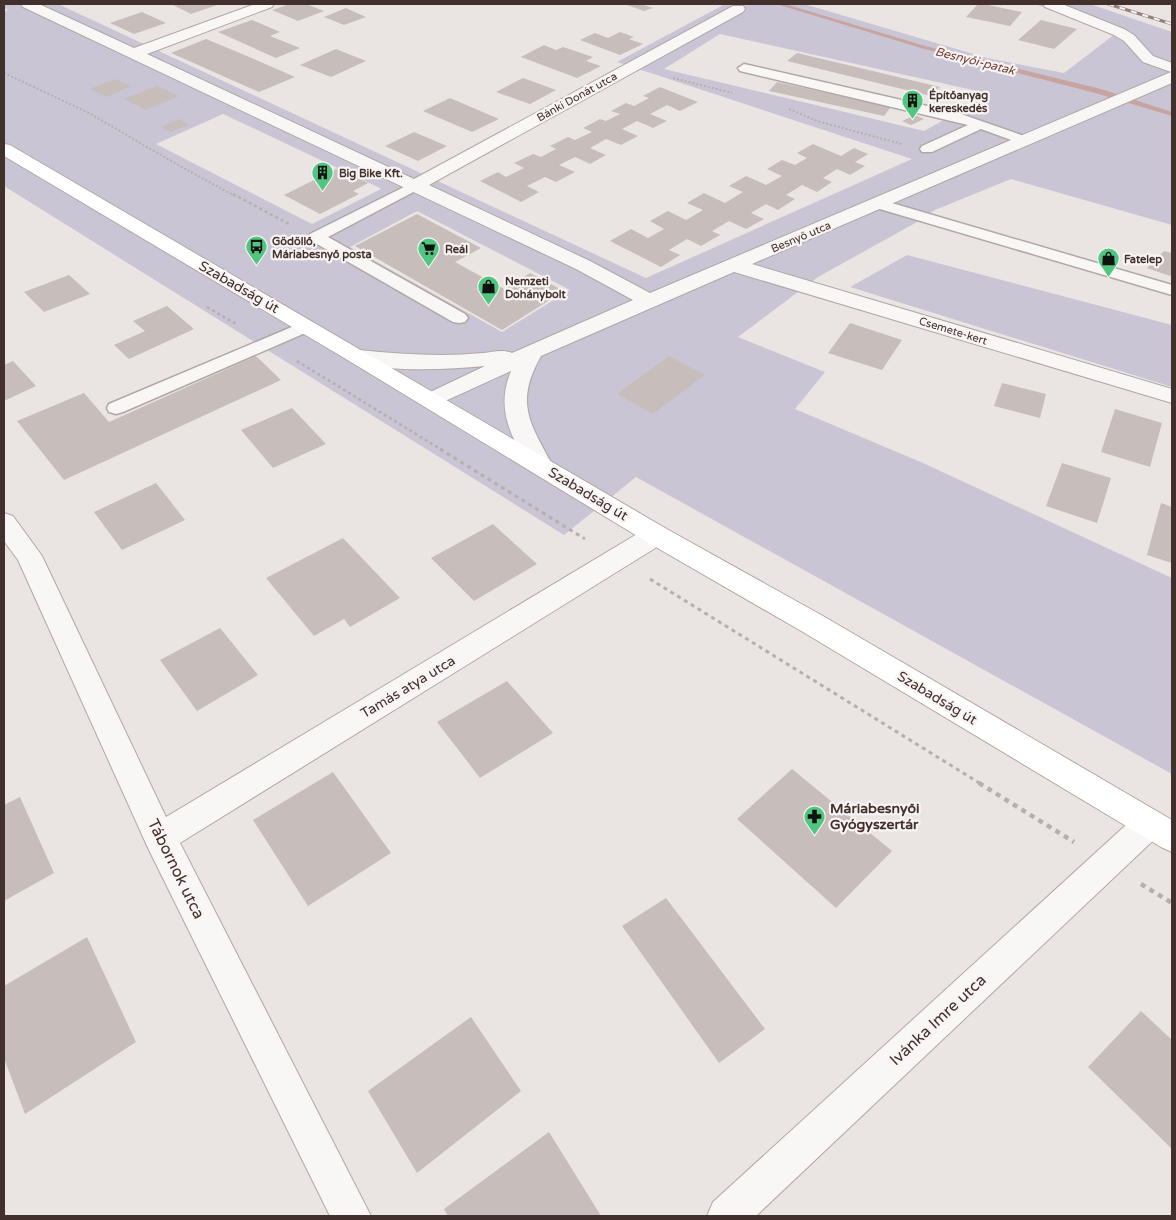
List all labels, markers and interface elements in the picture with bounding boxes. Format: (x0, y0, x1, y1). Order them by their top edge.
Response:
water label: Besnyői-patak (934, 44, 1018, 78)
street label: Bánki Donát utca (535, 70, 619, 124)
place label: Építőanyag kereskedés (929, 88, 988, 115)
building icon: Építőanyag kereskedés (901, 89, 925, 120)
building icon: Big Bike Kft. (311, 161, 335, 192)
place label: Big Bike Kft. (339, 167, 403, 181)
street label: Besnyő utca (769, 219, 833, 255)
bus stop icon: Gödöllő, Máriabesnyő posta (244, 235, 268, 266)
place label: Gödöllő, Máriabesnyő posta (272, 235, 372, 262)
supermarket icon: Reál (417, 237, 441, 268)
place label: Reál (445, 243, 468, 256)
shop icon: Fatelep (1096, 247, 1120, 278)
place label: Fatelep (1124, 253, 1162, 267)
street label: Szabadság út (196, 257, 283, 317)
shop icon: Nemzeti Dohánybolt (477, 275, 501, 306)
place label: Nemzeti Dohánybolt (505, 275, 566, 302)
street label: Csemete-kert (917, 314, 989, 348)
street label: Szabadság út (545, 464, 631, 525)
street label: Tamás atya utca (358, 652, 458, 722)
street label: Szabadság út (894, 668, 980, 729)
place label: Máriabesnyői Gyógyszertár (830, 800, 919, 833)
pharmacy icon: Máriabesnyői Gyógyszertár (802, 804, 826, 835)
street label: Tábornok utca (143, 816, 209, 922)
street label: Ivánka Imre utca (886, 970, 990, 1070)

